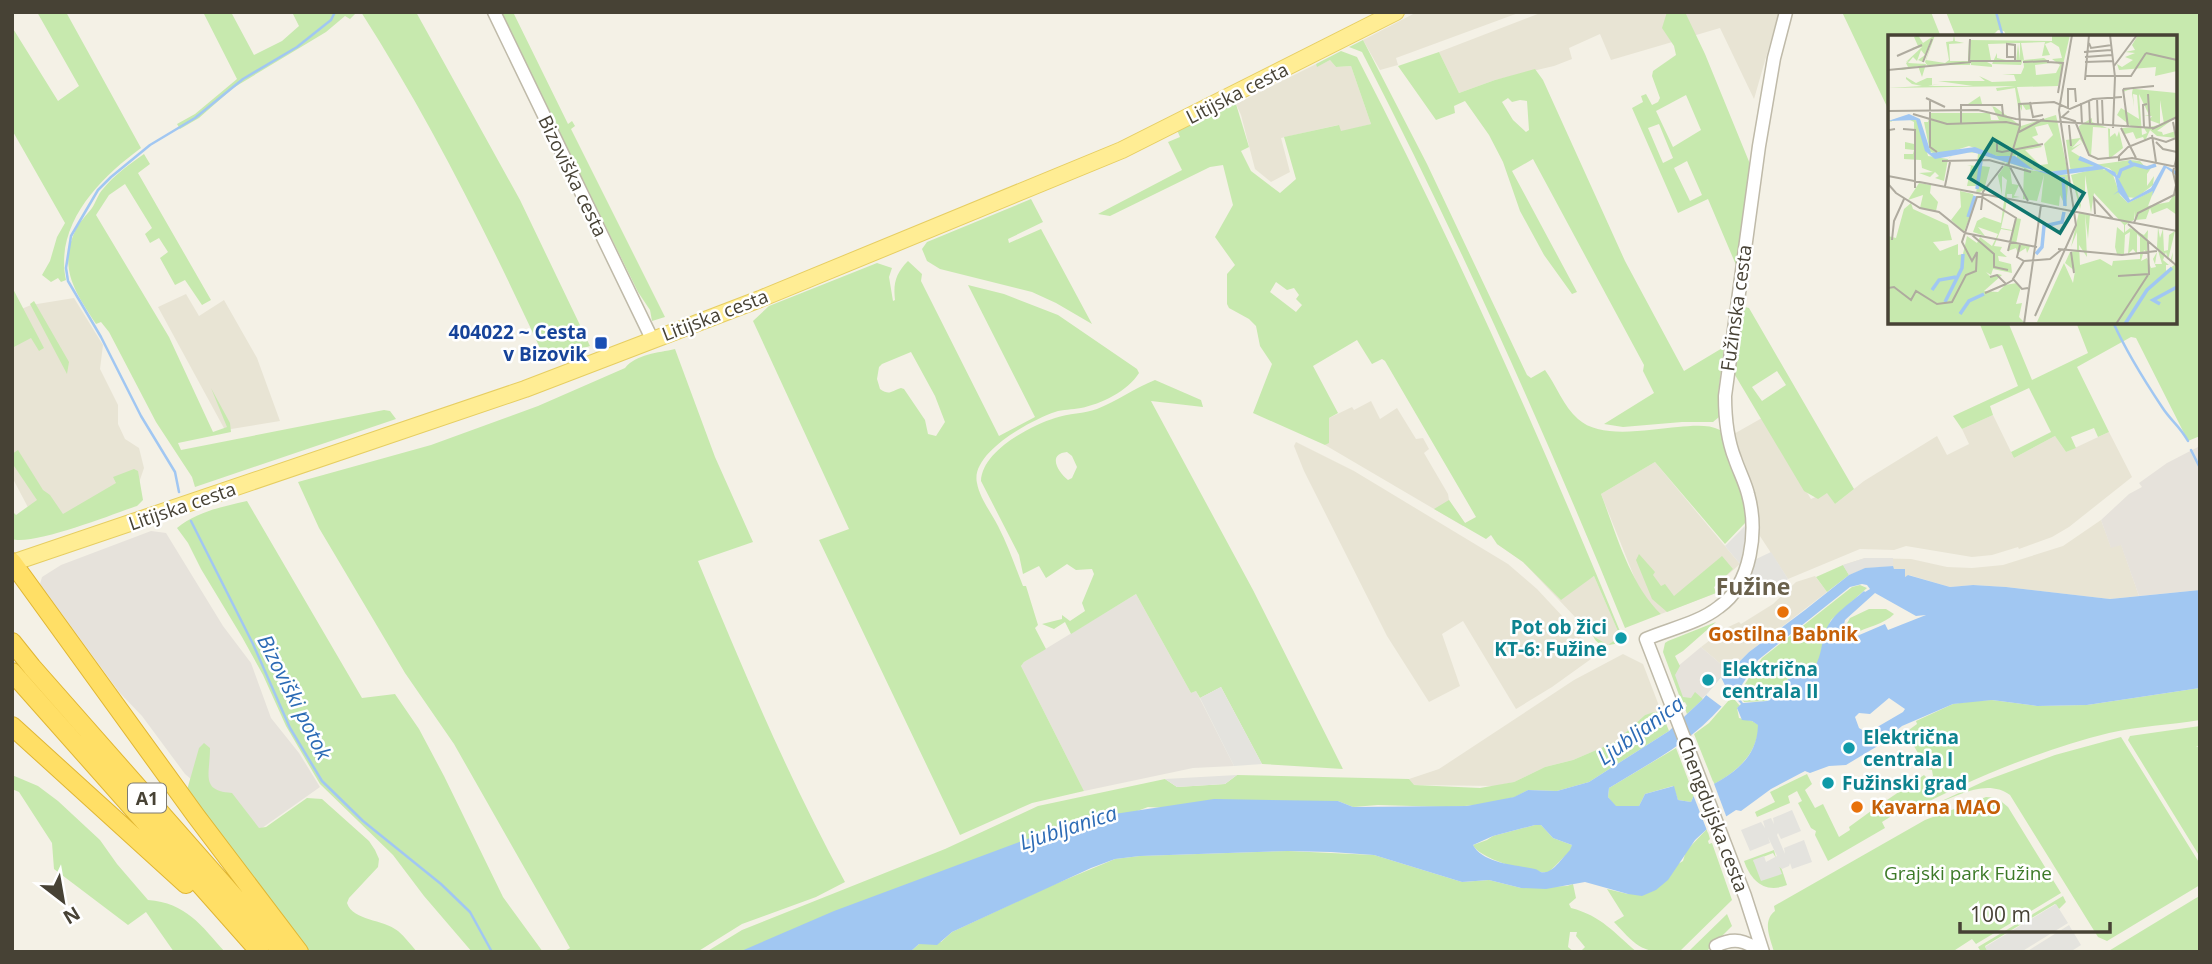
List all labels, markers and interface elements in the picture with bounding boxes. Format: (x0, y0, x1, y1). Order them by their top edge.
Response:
inset map (1888, 35, 2177, 324)
street label: Litijska cesta (1181, 56, 1293, 130)
street label: Bizoviška cesta (532, 111, 614, 241)
street label: Fužinska cesta (1714, 243, 1758, 373)
street label: Litijska cesta (658, 283, 772, 347)
place label: 404022 ~ Cesta v Bizovik (449, 319, 587, 367)
marker: 404022 ~ Cesta v Bizovik (593, 335, 609, 351)
street label: Litijska cesta (125, 476, 239, 536)
district label: Fužine (1716, 570, 1790, 602)
marker: Gostilna Babnik (1775, 604, 1791, 620)
place label: Pot ob žici KT-6: Fužine (1494, 614, 1607, 662)
place label: Gostilna Babnik (1708, 621, 1858, 647)
water label: Bizoviški potok (251, 630, 339, 765)
marker: Pot ob žici KT-6: Fužine (1613, 630, 1629, 646)
place label: Električna centrala II (1722, 656, 1819, 704)
marker: Električna centrala II (1700, 672, 1716, 688)
water label: Ljubljanica (1591, 689, 1689, 771)
place label: Električna centrala I (1863, 724, 1959, 772)
street label: Chengdujska cesta (1671, 732, 1755, 896)
marker: Električna centrala I (1841, 740, 1857, 756)
place label: Fužinski grad (1842, 770, 1967, 796)
marker: Fužinski grad (1820, 775, 1836, 791)
road number: A1 (128, 784, 166, 812)
place label: Kavarna MAO (1871, 794, 2001, 820)
water label: Ljubljanica (1016, 798, 1120, 856)
marker: Kavarna MAO (1849, 799, 1865, 815)
park label: Grajski park Fužine (1884, 860, 2052, 886)
north arrow (28, 866, 98, 936)
scale bar (1960, 890, 2110, 934)
text: N (58, 900, 85, 931)
text: 100 m (1970, 900, 2031, 928)

